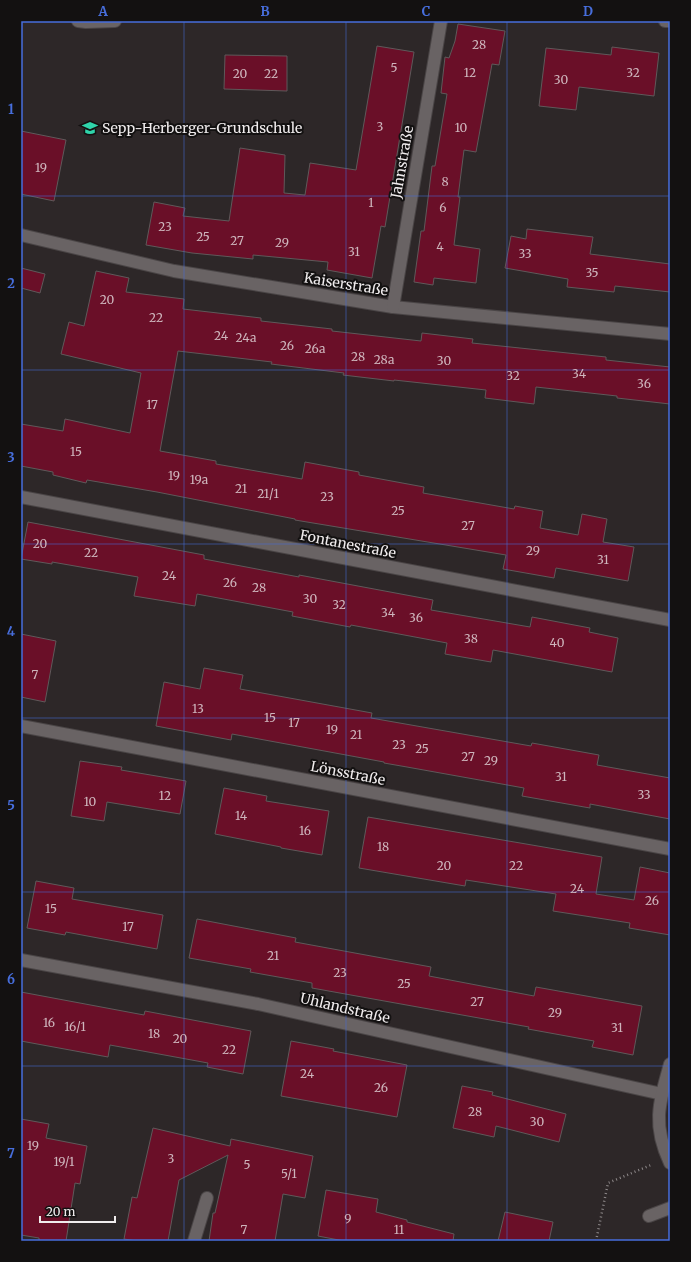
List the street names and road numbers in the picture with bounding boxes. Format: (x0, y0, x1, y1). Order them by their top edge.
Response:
street label: Jahnstraße (387, 124, 417, 201)
street label: Kaiserstraße (303, 268, 389, 300)
street label: Fontanestraße (298, 526, 398, 562)
street label: Lönsstraße (309, 757, 387, 789)
street label: Uhlandstraße (298, 989, 392, 1027)

